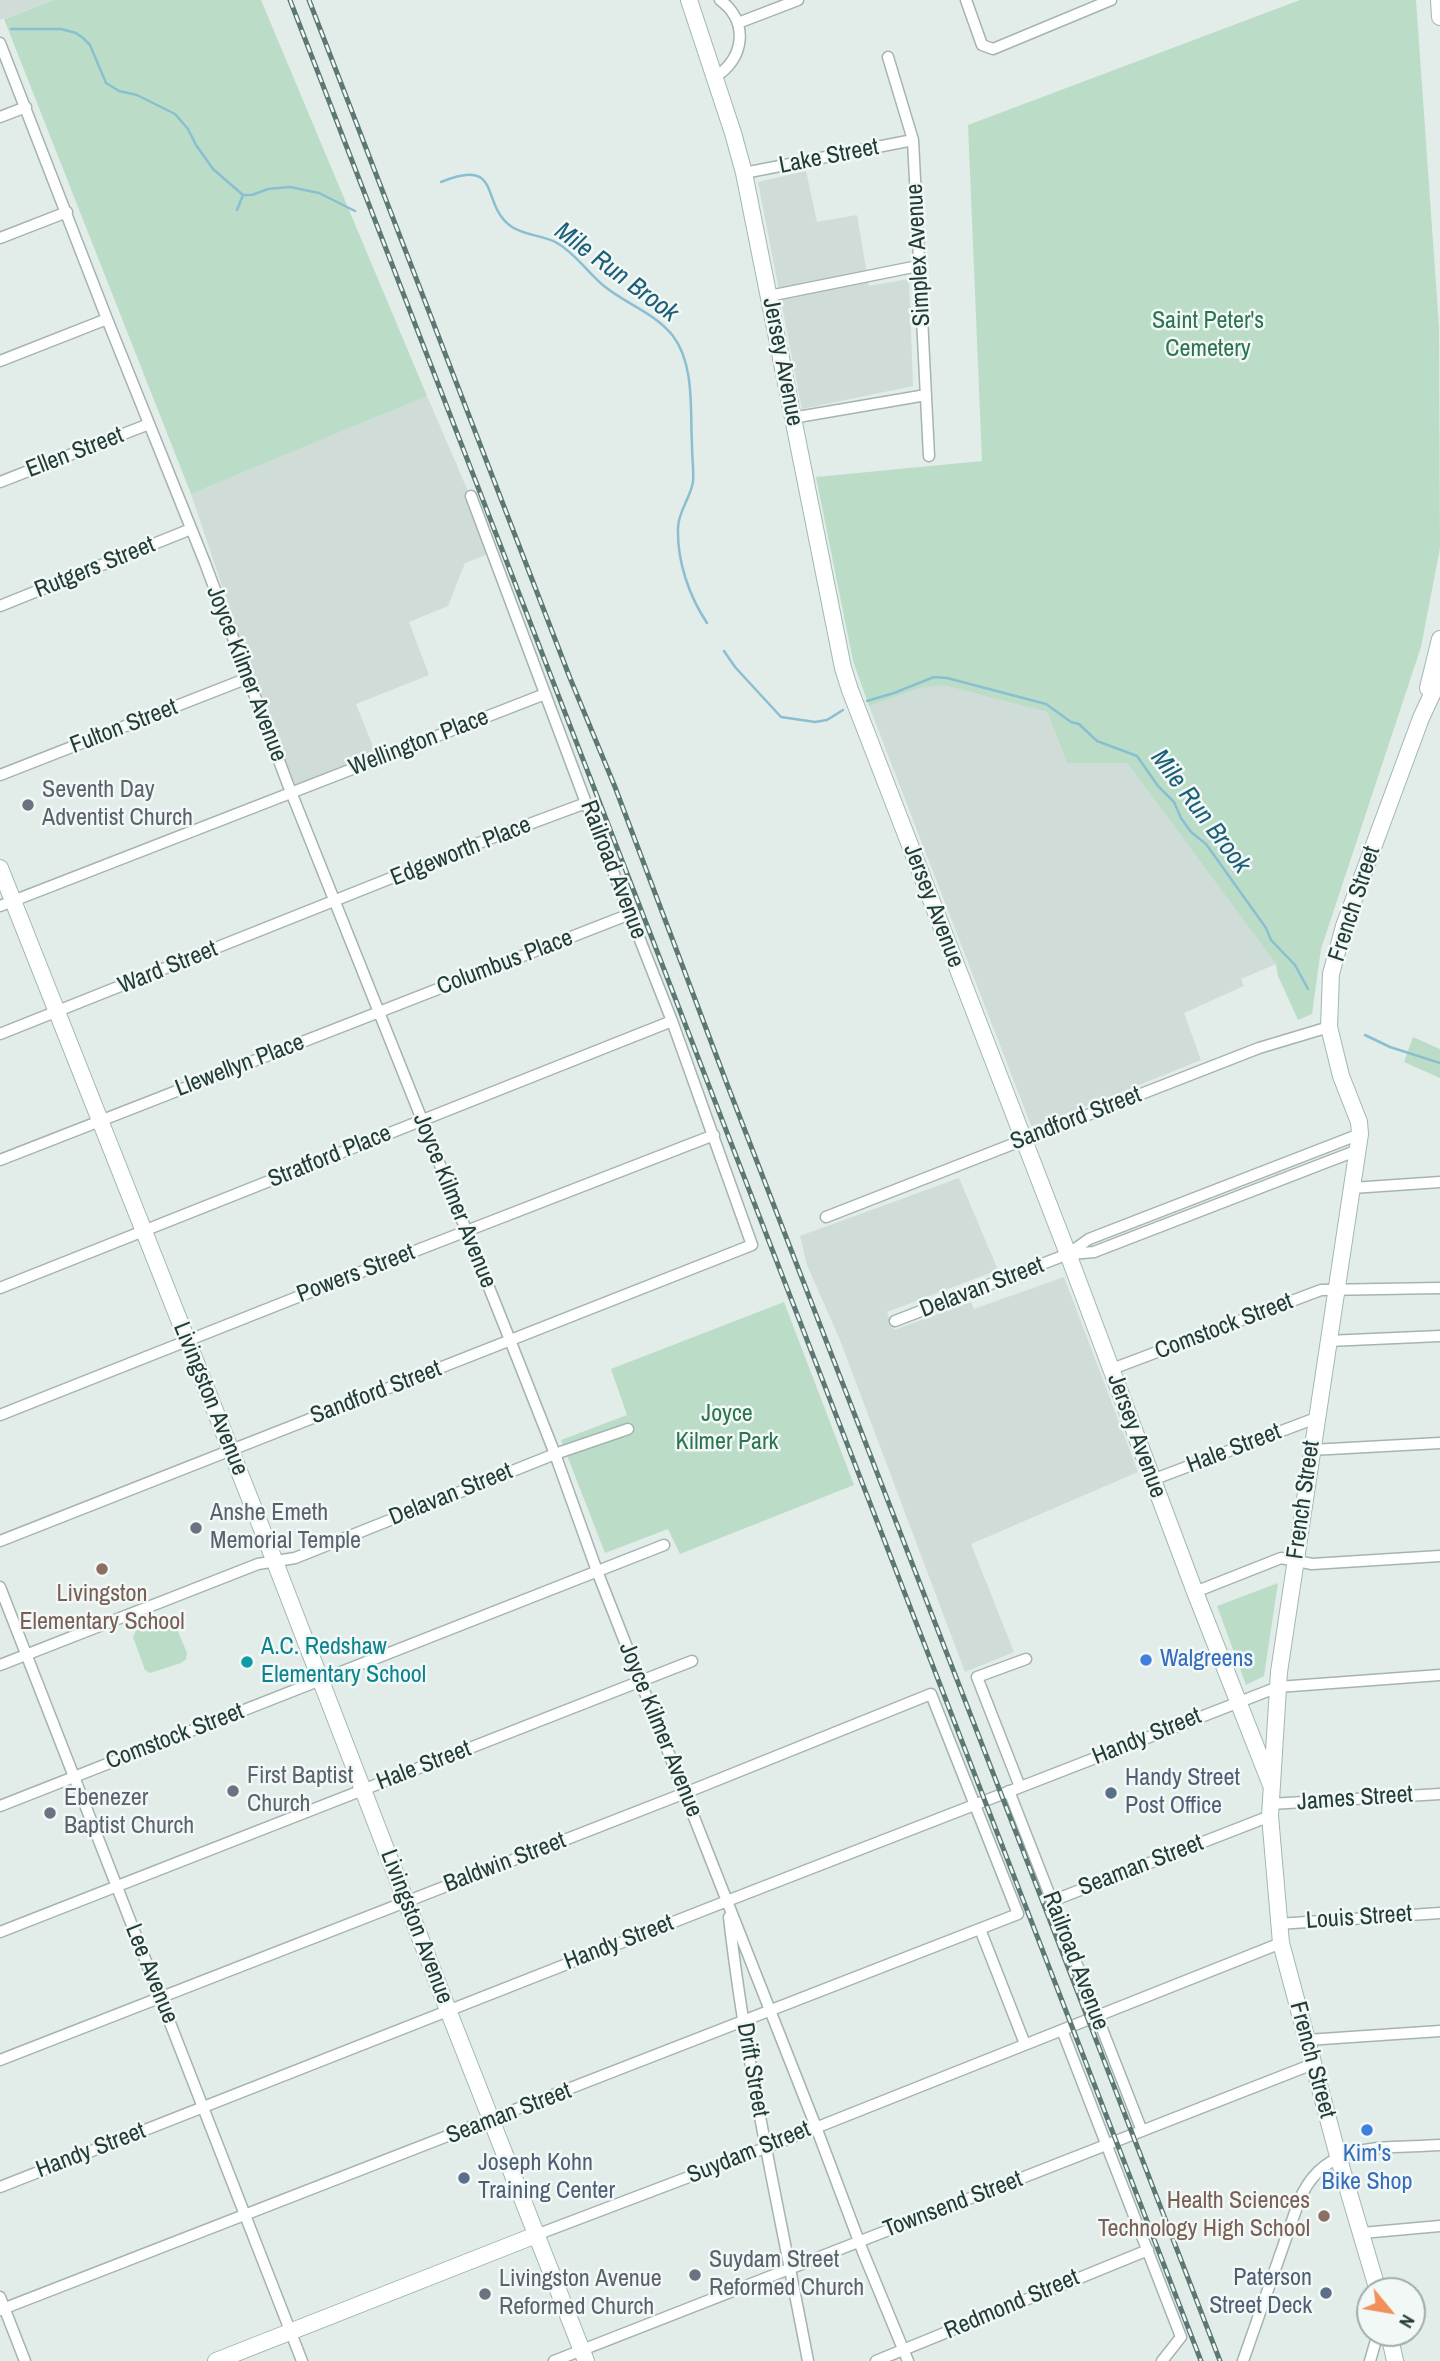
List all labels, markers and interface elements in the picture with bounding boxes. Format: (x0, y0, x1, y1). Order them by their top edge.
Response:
street label: Lake Street (777, 133, 881, 181)
street label: Simplex Avenue (901, 183, 937, 327)
water label: Mile Run Brook (548, 216, 684, 330)
street label: Jersey Avenue (755, 296, 809, 428)
park label: Saint Peter's Cemetery (1152, 308, 1264, 364)
street label: Ellen Street (22, 421, 128, 485)
street label: Rutgers Street (31, 531, 159, 605)
street label: Joyce Kilmer Avenue (199, 582, 293, 766)
street label: Fulton Street (66, 693, 182, 761)
street label: Wellington Place (345, 703, 493, 783)
water label: Mile Run Brook (1143, 744, 1257, 880)
place label: Seventh Day Adventist Church (42, 777, 193, 833)
marker: Seventh Day Adventist Church (20, 797, 36, 813)
street label: Railroad Avenue (573, 797, 653, 943)
street label: Edgeworth Place (387, 811, 535, 893)
street label: Jersey Avenue (896, 840, 970, 972)
street label: French Street (1323, 843, 1387, 965)
street label: Columbus Place (433, 924, 577, 1002)
street label: Ward Street (114, 935, 222, 1001)
street label: Llewellyn Place (172, 1028, 308, 1104)
street label: Sandford Street (1006, 1081, 1146, 1157)
street label: Joyce Kilmer Avenue (406, 1110, 502, 1292)
street label: Stratford Place (264, 1119, 396, 1195)
street label: Powers Street (293, 1238, 419, 1310)
street label: Delavan Street (916, 1251, 1048, 1325)
street label: Comstock Street (1151, 1287, 1297, 1367)
street label: Livingston Avenue (166, 1318, 254, 1480)
street label: Sandford Street (306, 1355, 446, 1431)
street label: Jersey Avenue (1100, 1370, 1172, 1502)
park label: Joyce Kilmer Park (676, 1401, 778, 1457)
street label: Hale Street (1183, 1418, 1285, 1480)
street label: French Street (1281, 1439, 1327, 1561)
street label: Delavan Street (385, 1457, 517, 1533)
place label: Anshe Emeth Memorial Temple (210, 1500, 361, 1556)
marker: Anshe Emeth Memorial Temple (188, 1520, 204, 1536)
marker: Livingston Elementary School (94, 1561, 110, 1577)
place label: Livingston Elementary School (19, 1581, 185, 1637)
place label: A.C. Redshaw Elementary School (261, 1634, 426, 1690)
street label: Joyce Kilmer Avenue (612, 1639, 708, 1821)
place label: Walgreens (1160, 1646, 1253, 1674)
marker: Walgreens (1138, 1652, 1154, 1668)
marker: A.C. Redshaw Elementary School (239, 1654, 255, 1670)
street label: Comstock Street (102, 1697, 248, 1777)
street label: Handy Street (1088, 1702, 1206, 1772)
street label: Hale Street (373, 1735, 475, 1797)
place label: First Baptist Church (247, 1763, 353, 1819)
place label: Handy Street Post Office (1125, 1765, 1240, 1821)
street label: James Street (1296, 1781, 1414, 1817)
marker: First Baptist Church (225, 1783, 241, 1799)
place label: Ebenezer Baptist Church (64, 1785, 194, 1841)
marker: Handy Street Post Office (1103, 1785, 1119, 1801)
marker: Ebenezer Baptist Church (42, 1805, 58, 1821)
street label: Baldwin Street (440, 1827, 570, 1899)
street label: Seaman Street (1075, 1829, 1207, 1903)
street label: Livingston Avenue (373, 1846, 459, 2008)
street label: Railroad Avenue (1035, 1888, 1115, 2034)
street label: Louis Street (1305, 1900, 1413, 1936)
street label: Handy Street (560, 1909, 678, 1977)
street label: Lee Avenue (118, 1920, 184, 2028)
street label: French Street (1283, 1999, 1341, 2121)
street label: Drift Street (730, 2021, 774, 2119)
street label: Seaman Street (443, 2077, 575, 2151)
street label: Suydam Street (683, 2115, 815, 2191)
street label: Handy Street (32, 2117, 150, 2185)
marker: Kim's Bike Shop (1359, 2122, 1375, 2138)
place label: Kim's Bike Shop (1322, 2141, 1412, 2197)
place label: Joseph Kohn Training Center (478, 2150, 615, 2206)
street label: Townsend Street (879, 2165, 1027, 2245)
marker: Joseph Kohn Training Center (456, 2170, 472, 2186)
place label: Health Sciences Technology High School (1098, 2188, 1310, 2244)
marker: Health Sciences Technology High School (1316, 2208, 1332, 2224)
place label: Suydam Street Reformed Church (709, 2247, 864, 2303)
street label: Redmond Street (940, 2264, 1084, 2346)
place label: Paterson Street Deck (1209, 2265, 1312, 2321)
place label: Livingston Avenue Reformed Church (499, 2266, 662, 2322)
marker: Suydam Street Reformed Church (687, 2267, 703, 2283)
north arrow (1356, 2277, 1426, 2347)
marker: Paterson Street Deck (1318, 2285, 1334, 2301)
marker: Livingston Avenue Reformed Church (477, 2286, 493, 2302)
text: N (1393, 2310, 1422, 2333)

